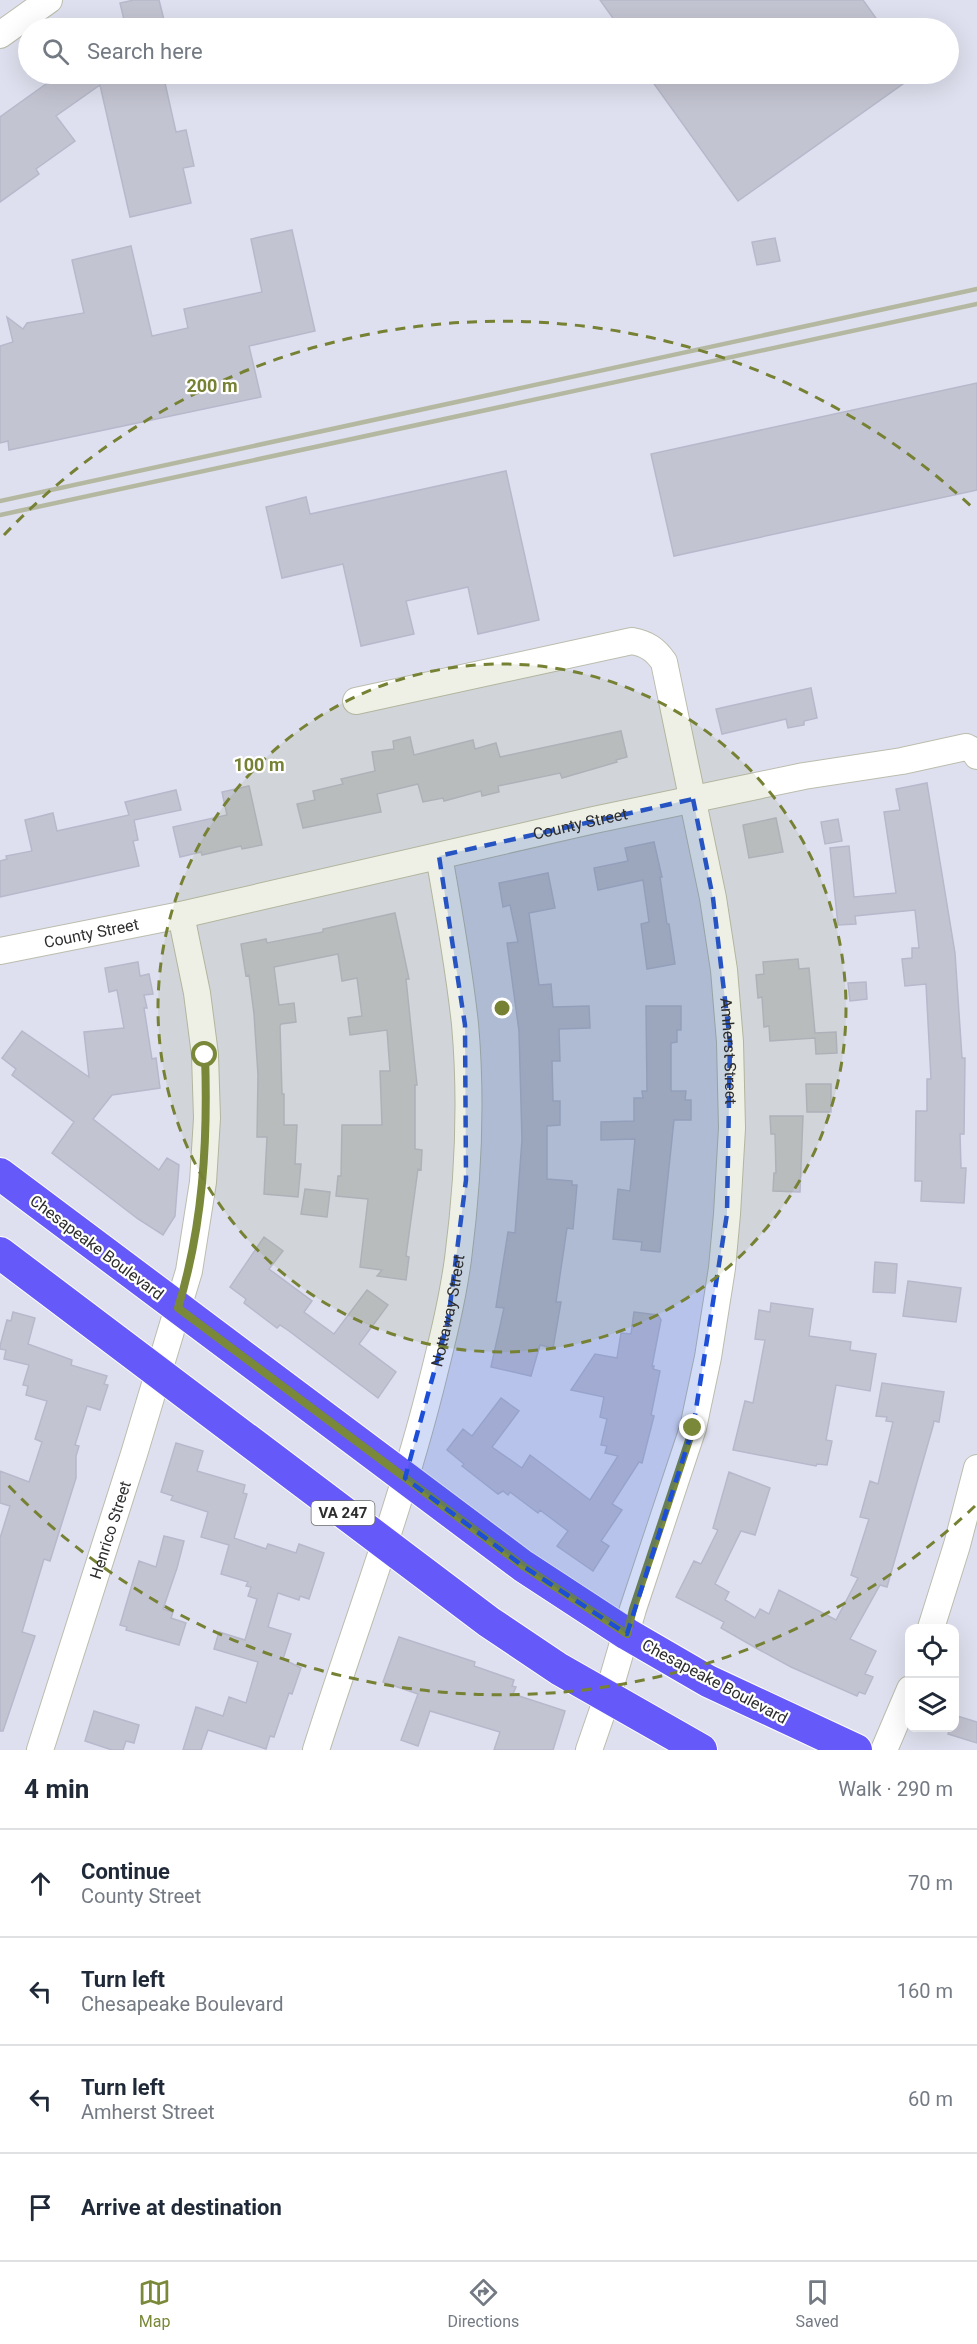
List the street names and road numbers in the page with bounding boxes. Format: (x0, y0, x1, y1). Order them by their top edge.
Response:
street label: County Street (531, 804, 629, 844)
street label: County Street (42, 915, 140, 952)
street label: Amherst Street (716, 997, 740, 1105)
street label: Chesapeake Boulevard (26, 1191, 167, 1304)
street label: Nottaway Street (427, 1254, 468, 1369)
street label: Henrico Street (86, 1479, 135, 1581)
road number: VA 247 (312, 1501, 374, 1525)
street label: Chesapeake Boulevard (639, 1635, 791, 1728)

